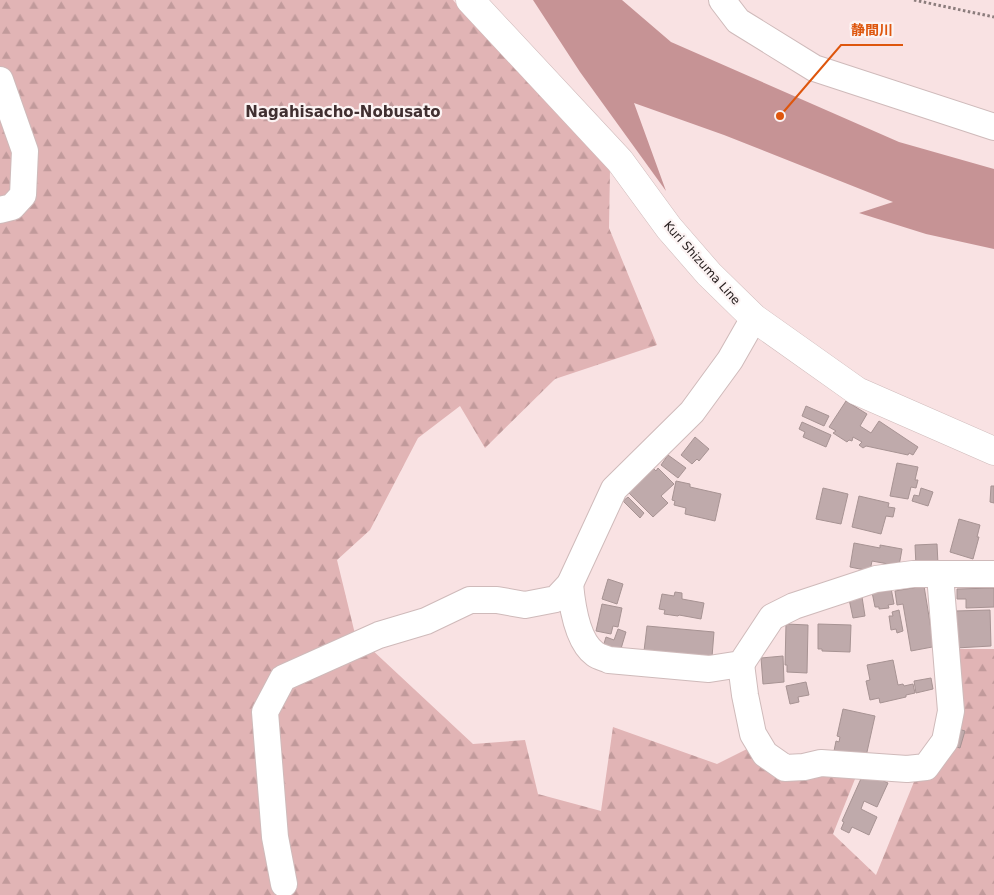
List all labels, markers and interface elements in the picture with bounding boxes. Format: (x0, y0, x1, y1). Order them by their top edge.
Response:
callout: 静間川 (841, 16, 903, 45)
text: 静間川 (851, 22, 893, 38)
district label: Nagahisacho-Nobusato (245, 103, 441, 121)
street label: Kuri Shizuma Line (661, 218, 743, 308)

